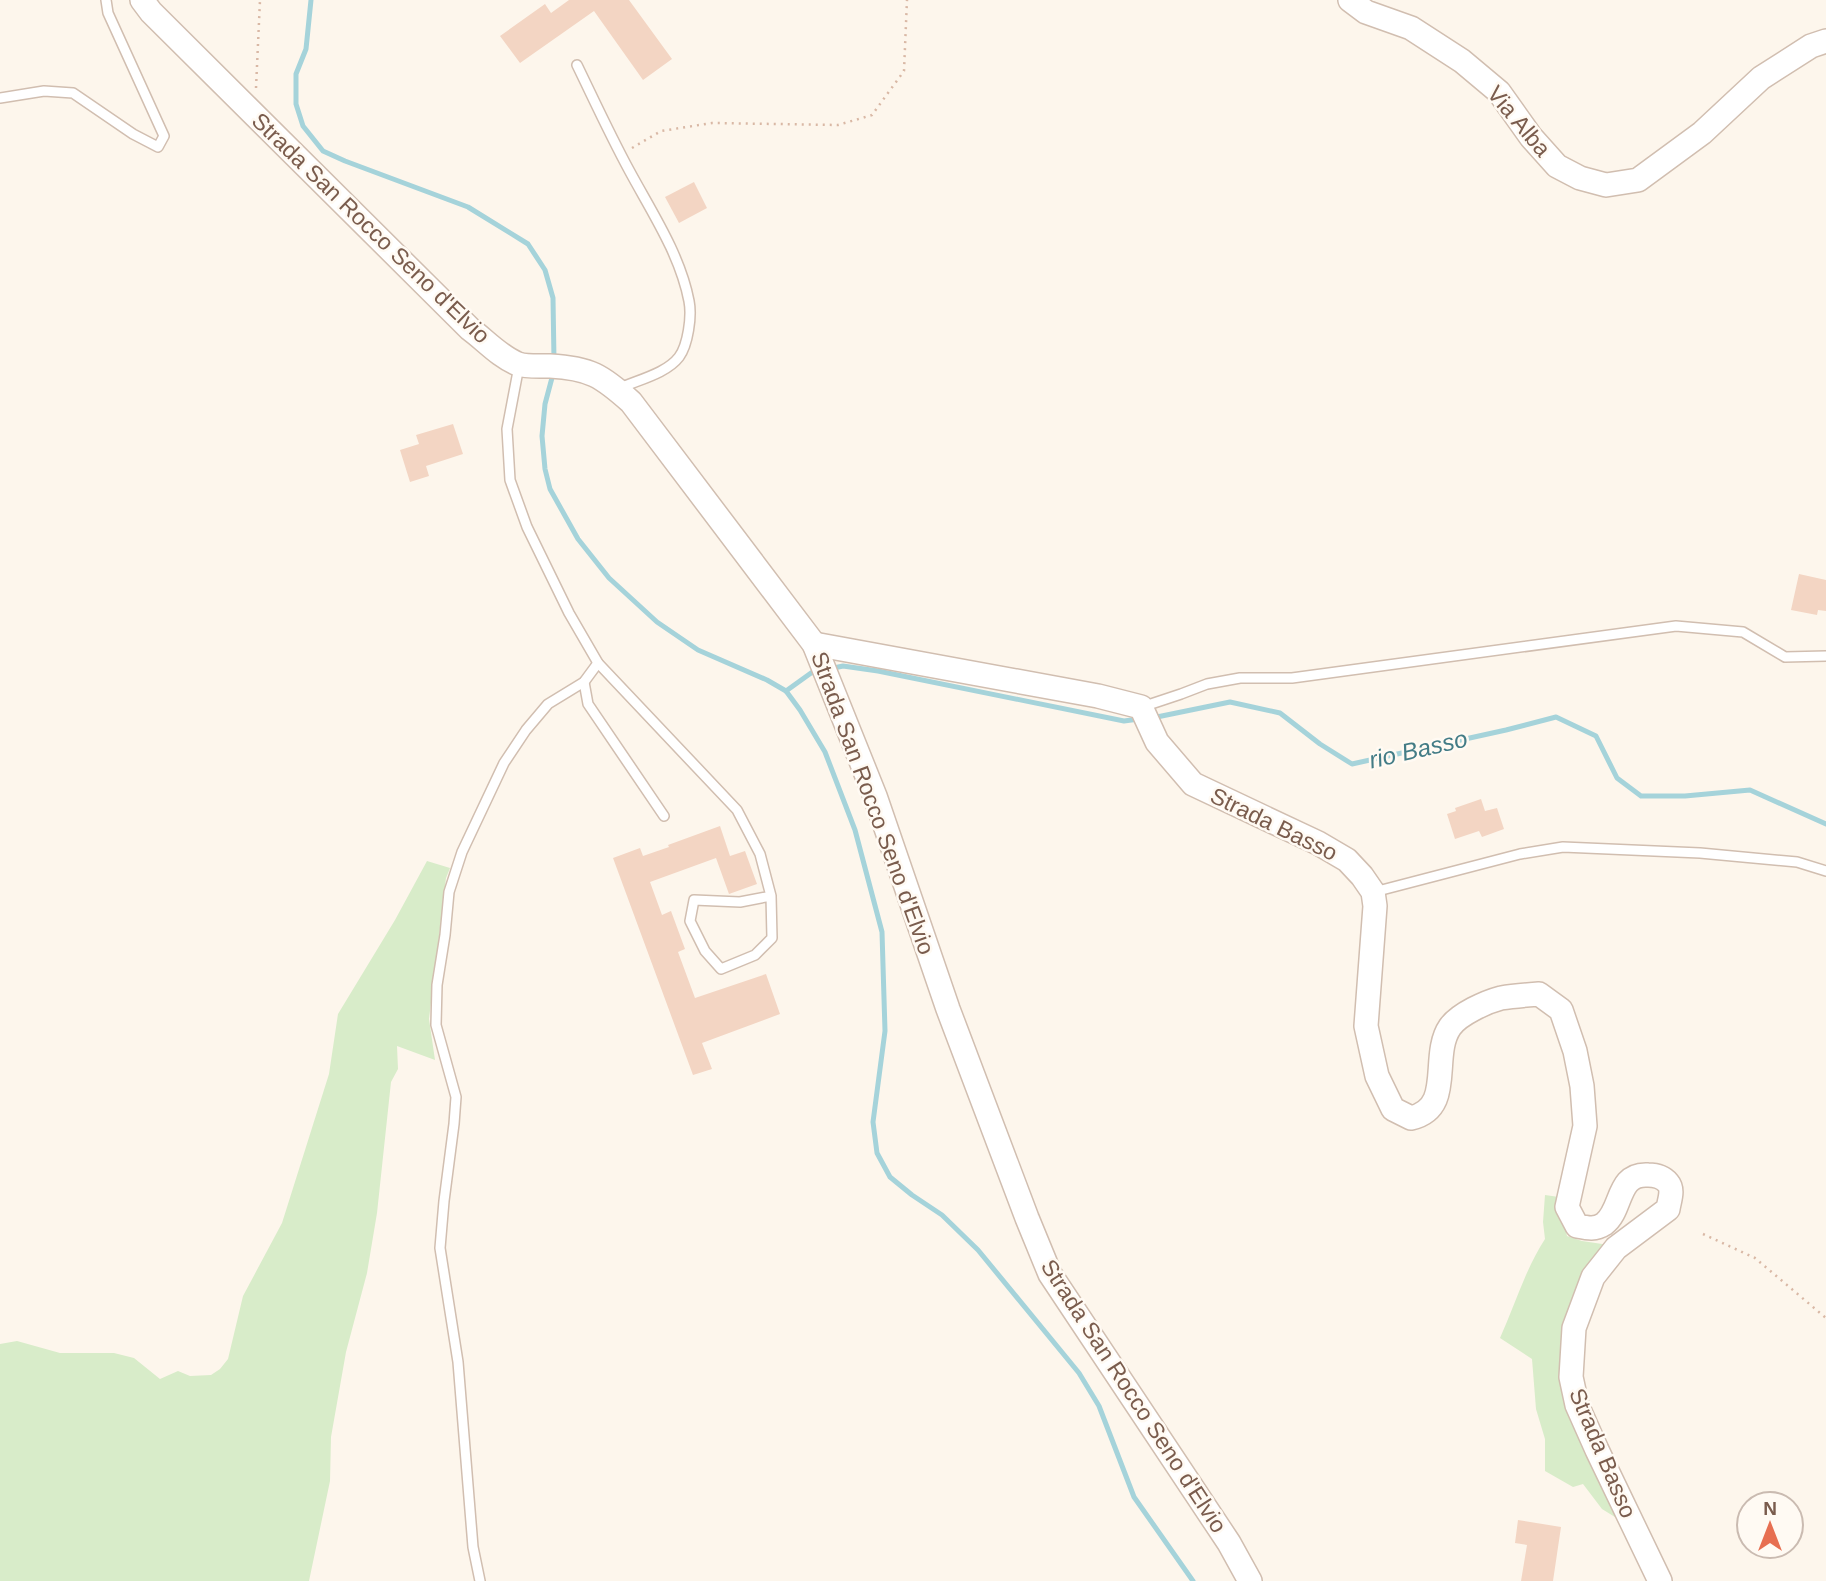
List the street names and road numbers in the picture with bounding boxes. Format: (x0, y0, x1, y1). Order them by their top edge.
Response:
street label: Via Alba (1482, 80, 1556, 162)
street label: Strada San Rocco Seno d'Elvio (247, 107, 495, 349)
street label: Strada San Rocco Seno d'Elvio (806, 648, 940, 958)
street label: Strada Basso (1206, 782, 1342, 866)
street label: Strada San Rocco Seno d'Elvio (1036, 1255, 1232, 1537)
street label: Strada Basso (1564, 1384, 1642, 1522)

